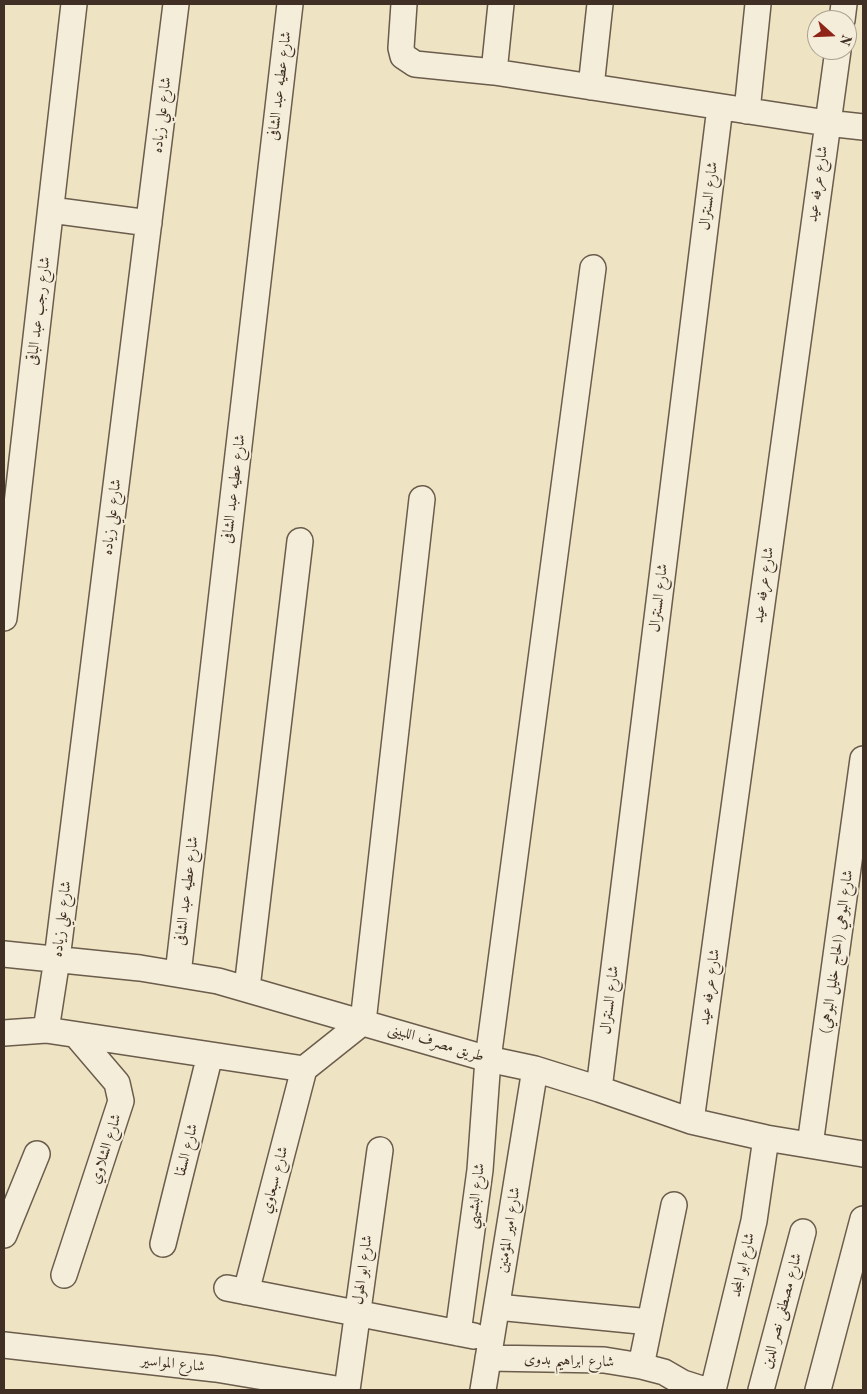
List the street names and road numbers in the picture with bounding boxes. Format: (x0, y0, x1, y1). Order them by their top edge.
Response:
street label: شارع عطيه عبد الشافى (264, 30, 296, 142)
street label: شارع علي زياده (148, 76, 176, 154)
street label: شارع عرفه عيد (804, 145, 832, 223)
street label: شارع السنترال (696, 161, 722, 231)
street label: شارع رجب عبد الباقى (23, 256, 55, 366)
street label: شارع عطيه عبد الشافى (218, 433, 250, 545)
street label: شارع علي زياده (98, 478, 126, 556)
street label: شارع عرفه عيد (750, 546, 778, 624)
street label: شارع السنترال (646, 563, 672, 633)
street label: شارع عطيه عبد الشافى (171, 835, 203, 947)
street label: شارع البوهي (الحاج خليل البوهي) (817, 869, 857, 1035)
street label: شارع علي زياده (48, 880, 76, 958)
street label: شارع عرفه عيد (696, 948, 724, 1026)
street label: شارع السنترال (597, 965, 623, 1035)
street label: طريق مصرف اللبينى (386, 1020, 486, 1066)
street label: شارع الشلاوي (86, 1112, 126, 1186)
street label: شارع السقا (172, 1122, 202, 1178)
street label: شارع سبعاوي (257, 1144, 293, 1216)
street label: شارع البشيهي (463, 1162, 489, 1230)
street label: شارع امير المؤمنين (493, 1186, 525, 1274)
street label: شارع ابو المجد (727, 1231, 759, 1299)
street label: شارع ابو الهول (349, 1234, 377, 1306)
street label: شارع مصطفى نصر الدين (758, 1251, 806, 1371)
street label: شارع ابراهيم بدوى (523, 1350, 615, 1372)
street label: شارع المواسير (140, 1352, 206, 1376)

